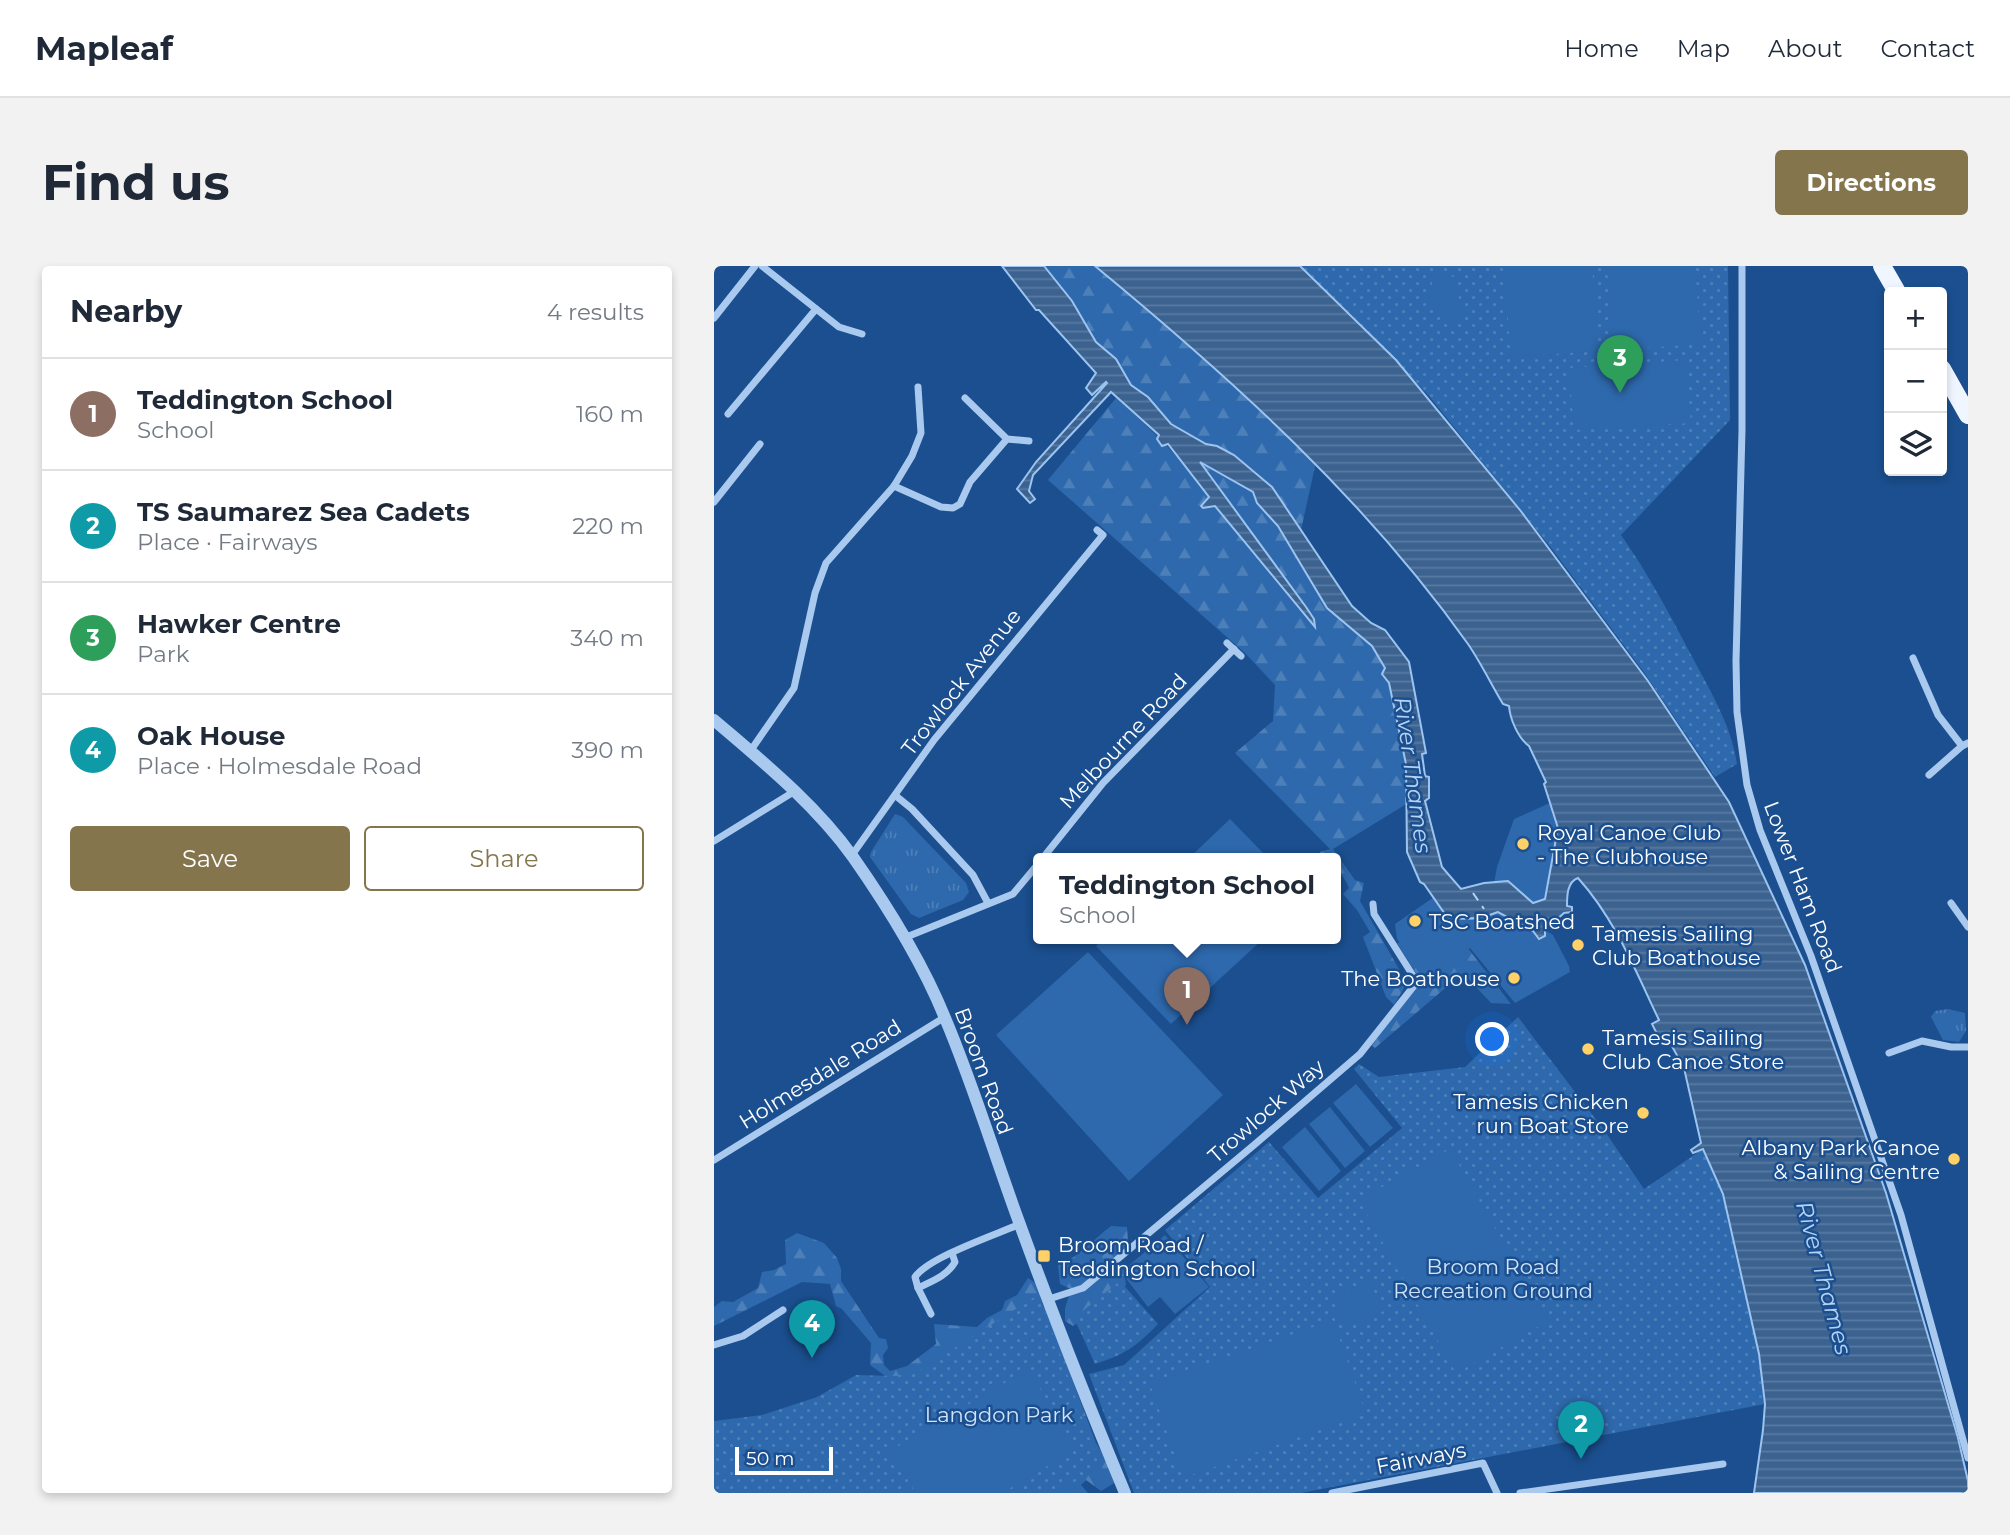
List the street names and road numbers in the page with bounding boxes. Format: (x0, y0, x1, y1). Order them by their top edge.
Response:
street label: Trowlock Avenue (896, 604, 1026, 760)
street label: Melbourne Road (1054, 668, 1192, 814)
street label: Lower Ham Road (1759, 798, 1847, 976)
street label: Broom Road (950, 1004, 1018, 1138)
street label: Holmesdale Road (734, 1014, 906, 1134)
street label: Trowlock Way (1203, 1053, 1329, 1168)
street label: Fairways (1374, 1437, 1468, 1479)

